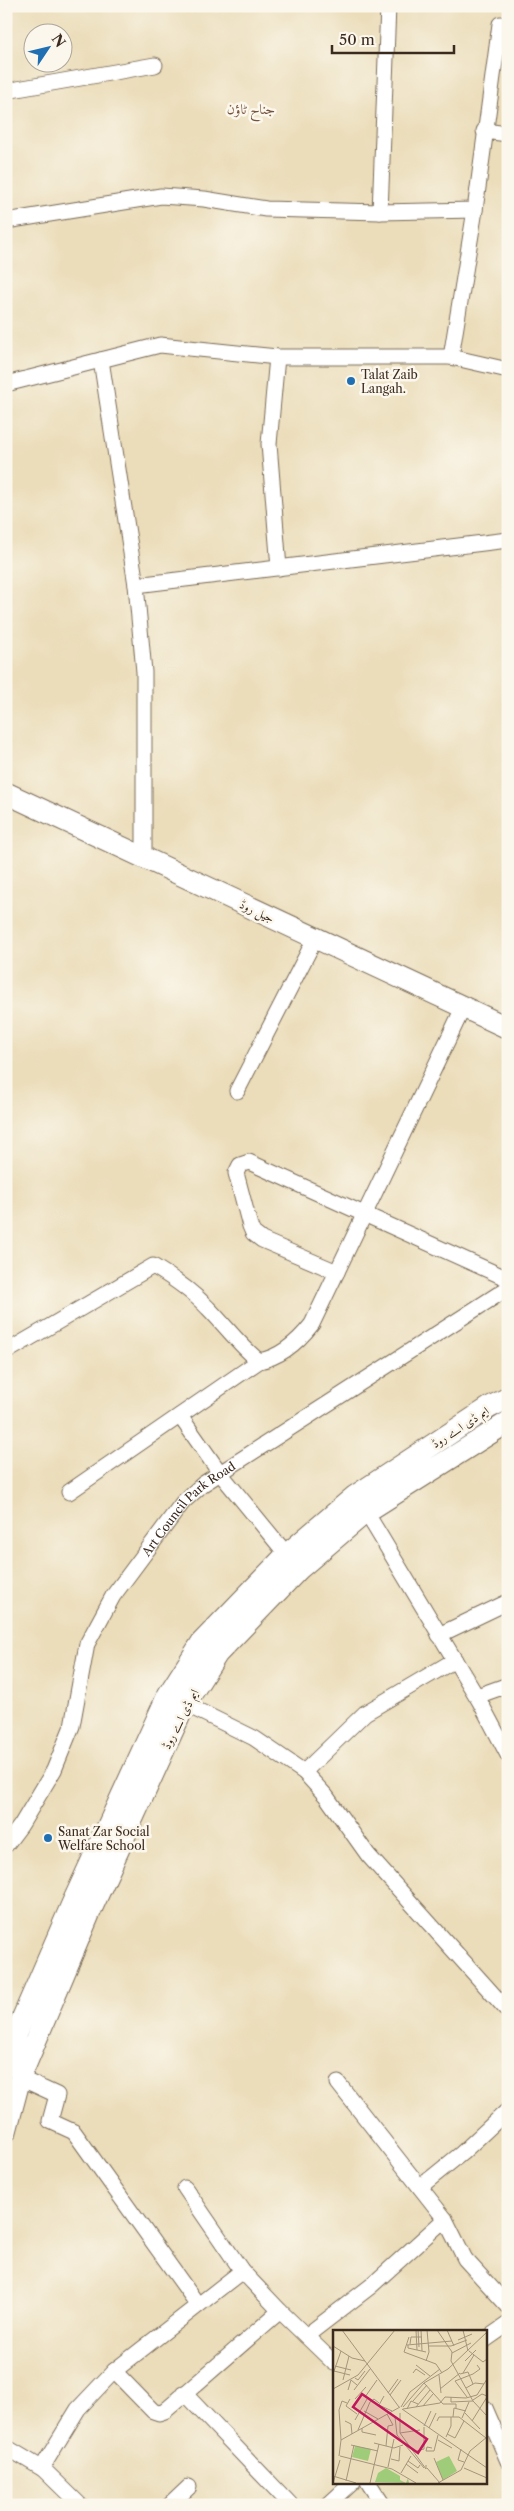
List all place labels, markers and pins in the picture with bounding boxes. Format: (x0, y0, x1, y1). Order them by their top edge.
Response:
place label: Talat Zaib Langah. (361, 367, 418, 396)
marker: Talat Zaib Langah. (345, 375, 357, 387)
place label: Sanat Zar Social Welfare School (57, 1824, 150, 1853)
marker: Sanat Zar Social Welfare School (42, 1832, 54, 1844)

